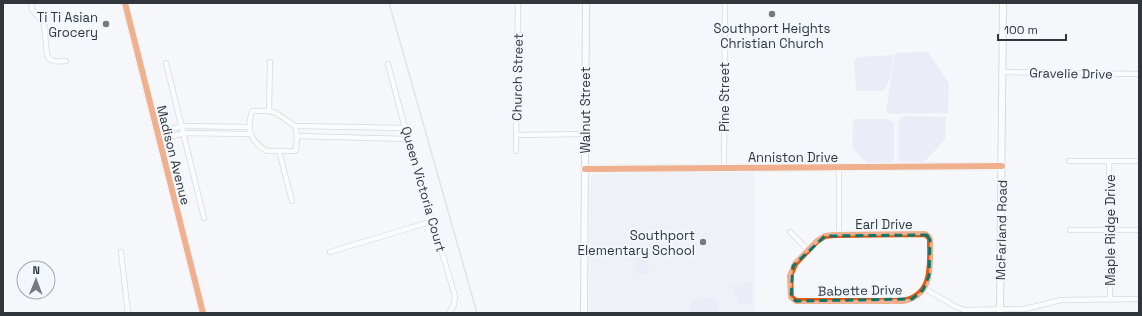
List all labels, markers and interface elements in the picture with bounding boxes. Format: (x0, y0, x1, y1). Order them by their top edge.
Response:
place label: Ti Ti Asian Grocery (37, 9, 98, 41)
marker: Southport Heights Christian Church (767, 9, 777, 19)
scale bar (998, 16, 1066, 42)
marker: Ti Ti Asian Grocery (101, 19, 111, 29)
place label: Southport Heights Christian Church (714, 20, 831, 52)
text: 100 m (1004, 22, 1038, 38)
street label: Church Street (508, 33, 527, 121)
street label: Pine Street (716, 62, 733, 132)
street label: Gravelie Drive (1029, 64, 1113, 83)
street label: Walnut Street (577, 67, 594, 153)
street label: Madison Avenue (153, 104, 194, 207)
street label: Queen Victoria Court (397, 124, 450, 254)
street label: Anniston Drive (748, 149, 838, 166)
street label: Maple Ridge Drive (1102, 174, 1119, 286)
street label: McFarland Road (992, 180, 1011, 280)
street label: Earl Drive (855, 216, 913, 233)
place label: Southport Elementary School (578, 227, 695, 259)
marker: Southport Elementary School (698, 237, 708, 247)
north arrow (16, 260, 56, 300)
text: N (32, 263, 40, 277)
street label: Babette Drive (818, 281, 902, 300)

